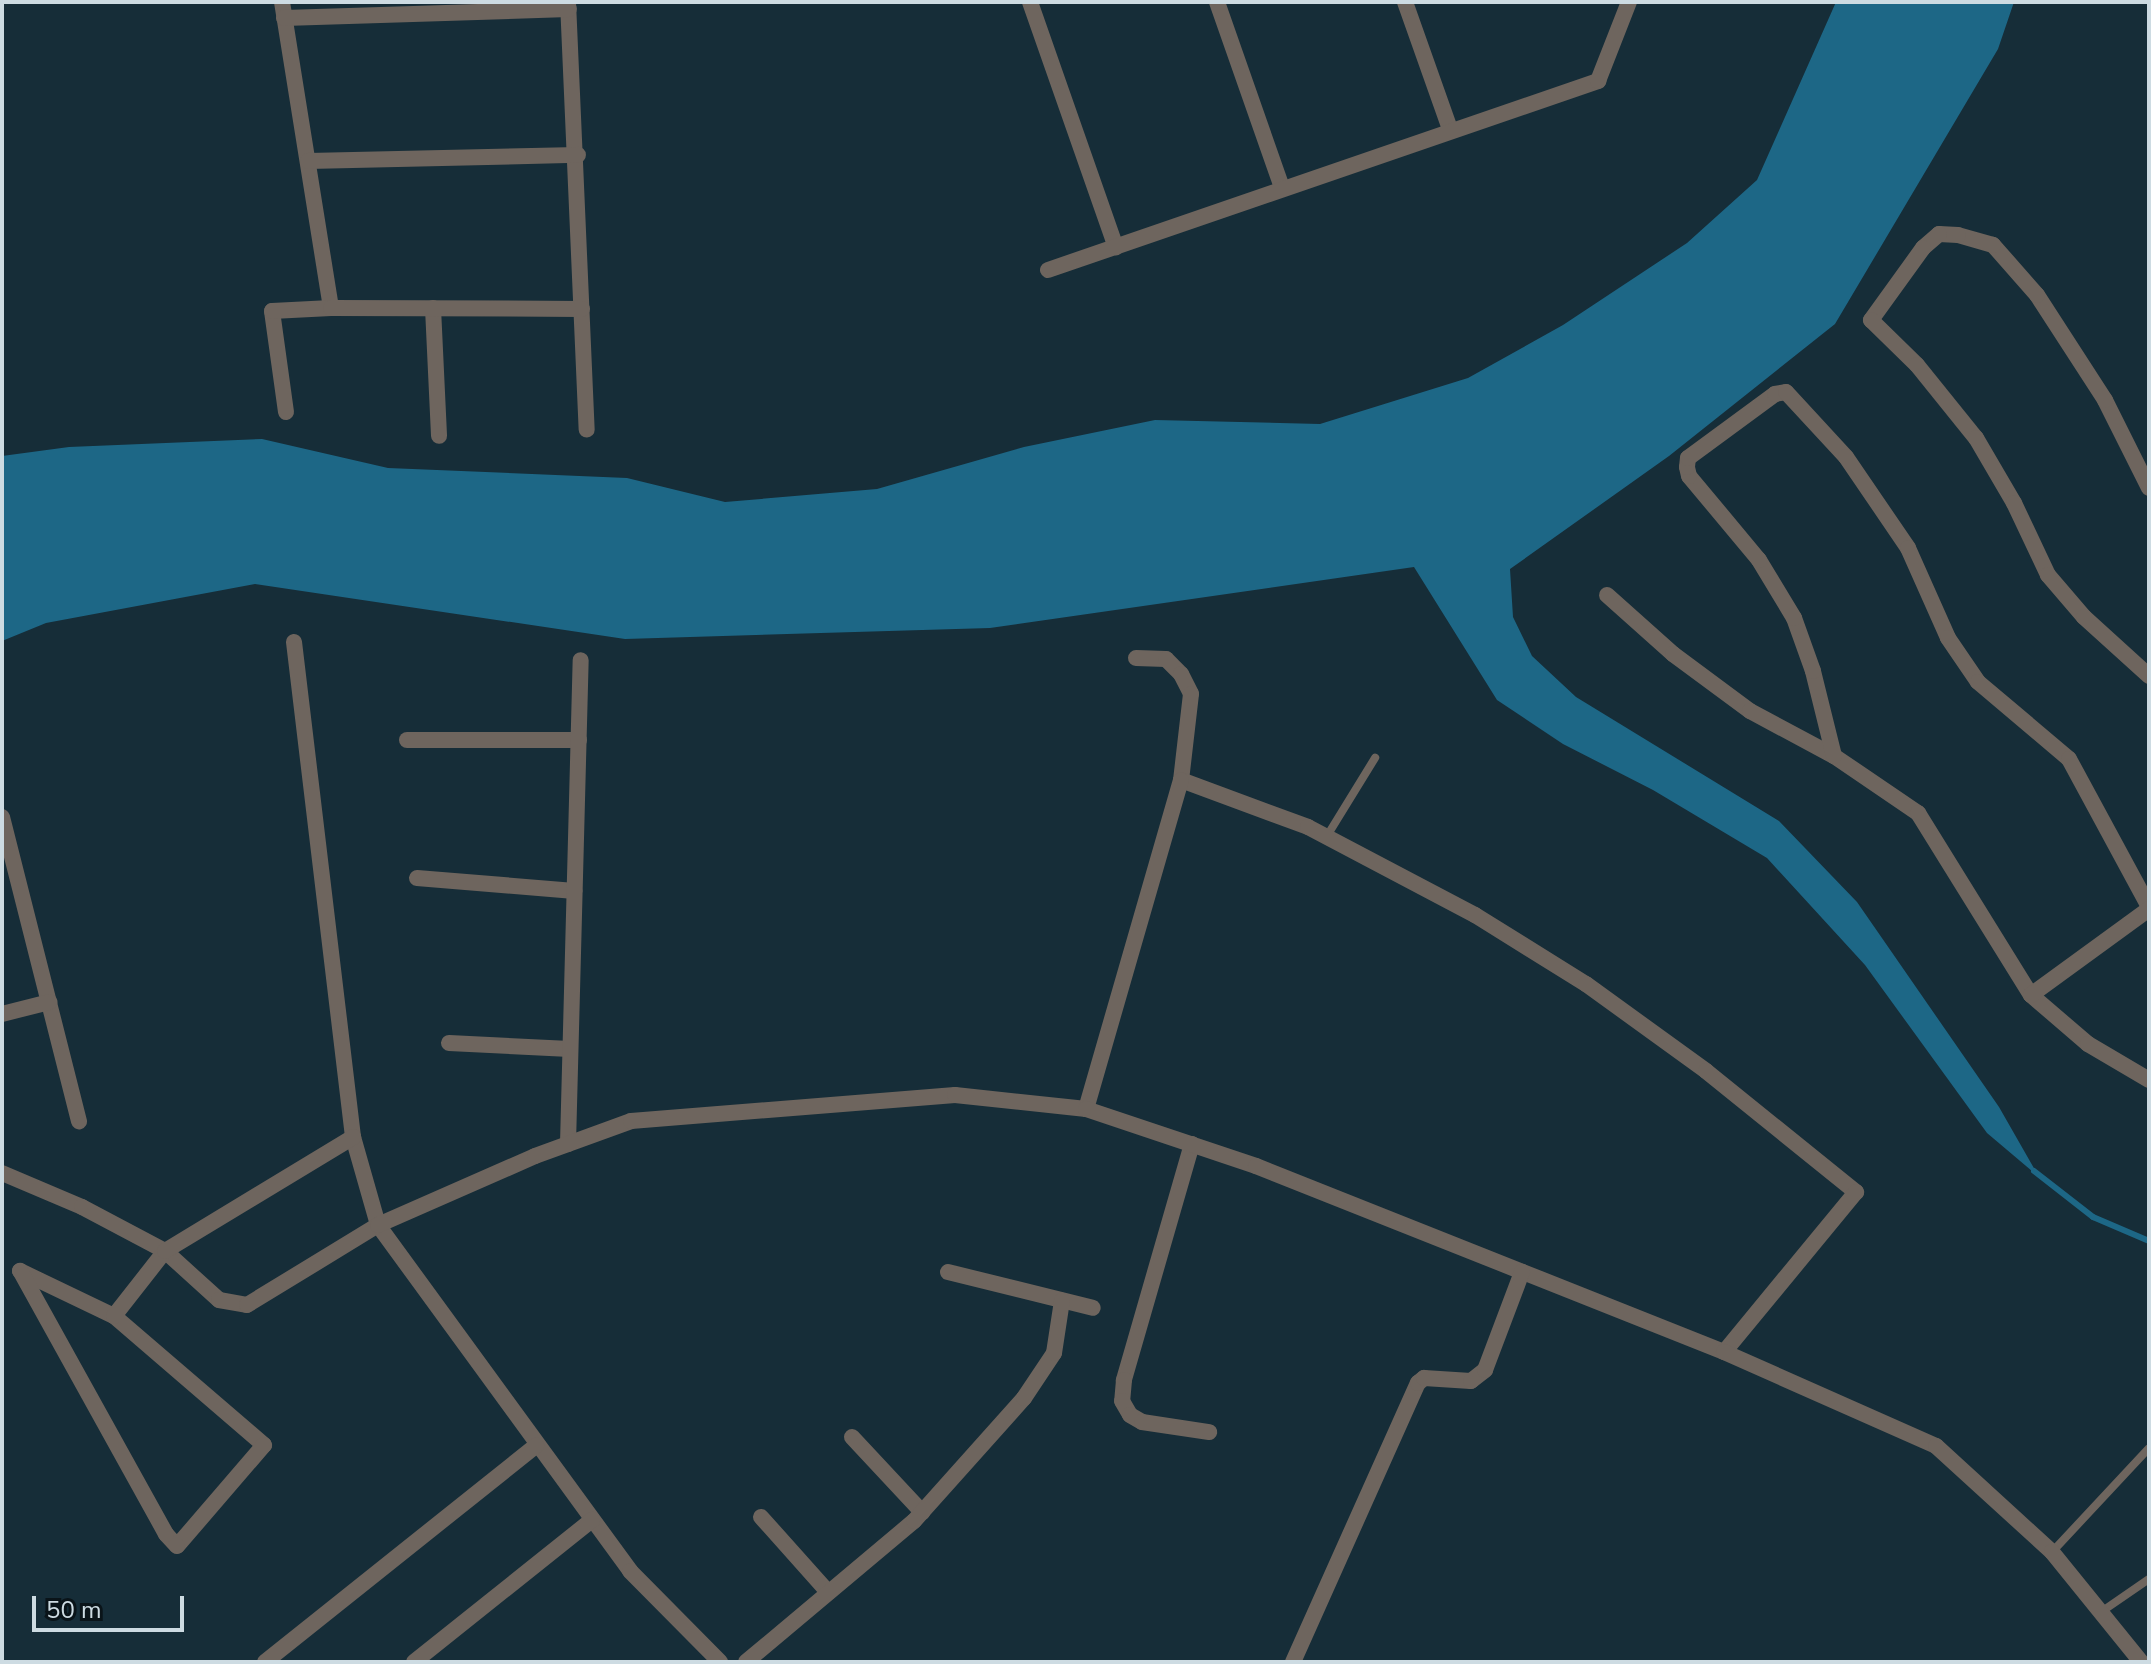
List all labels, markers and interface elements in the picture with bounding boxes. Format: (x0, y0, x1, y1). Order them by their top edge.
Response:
scale bar (36, 1580, 188, 1630)
text: 50 m (46, 1594, 102, 1626)

